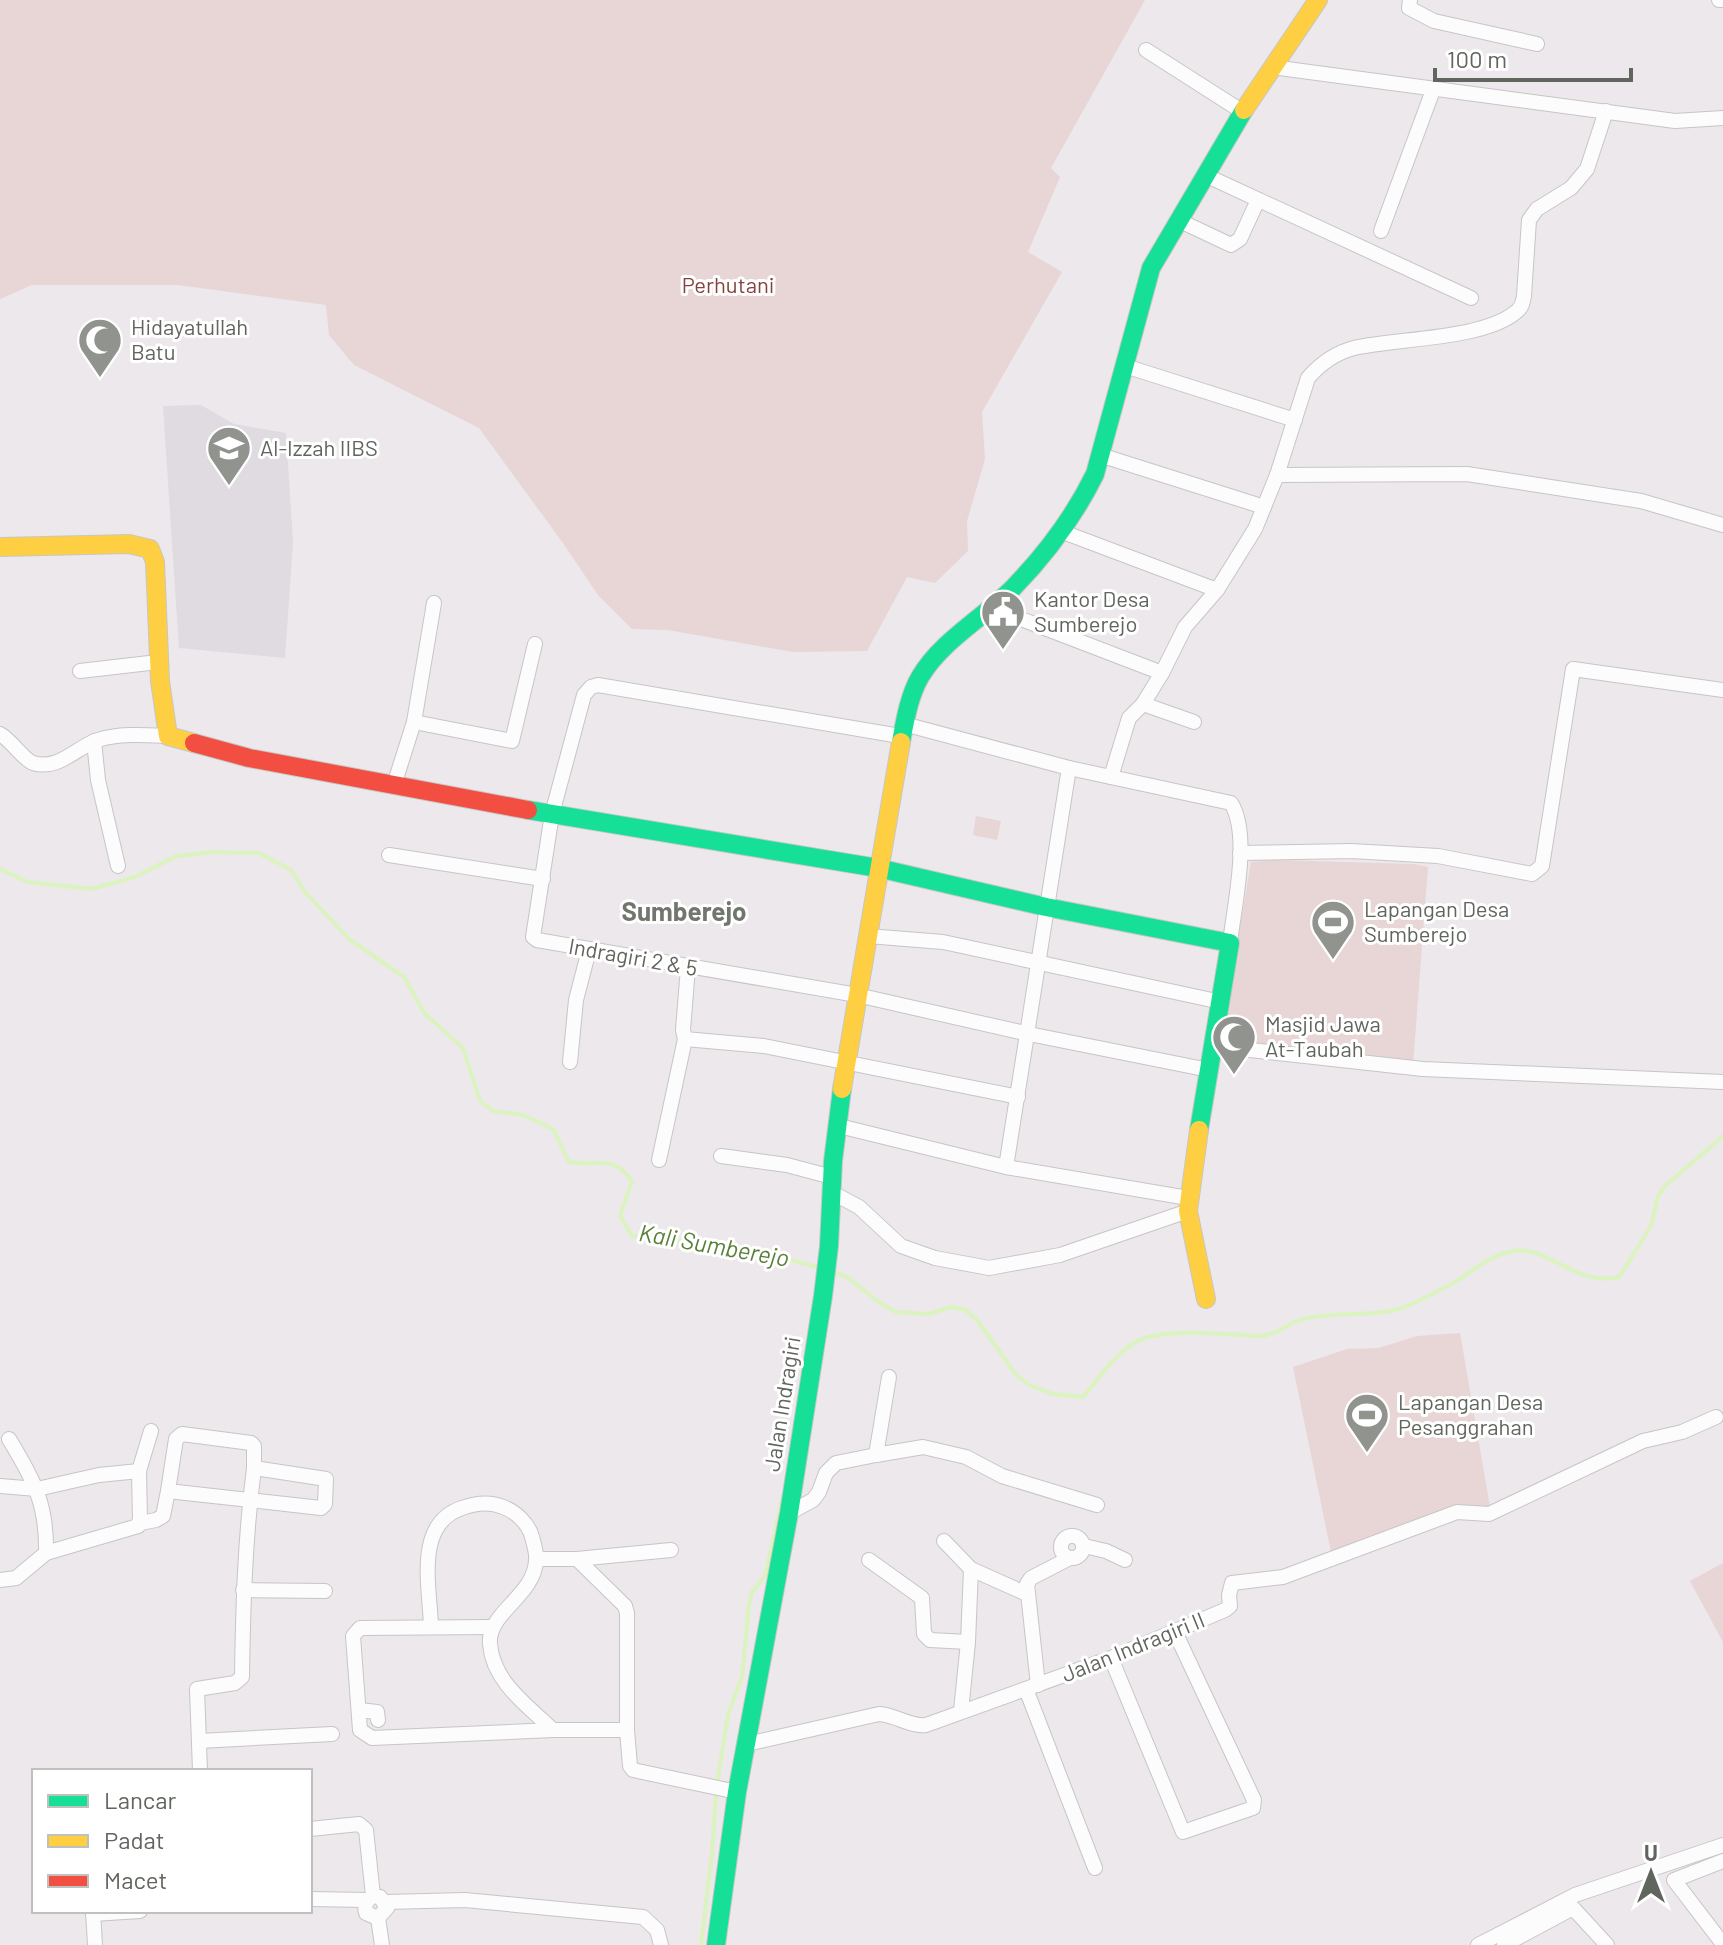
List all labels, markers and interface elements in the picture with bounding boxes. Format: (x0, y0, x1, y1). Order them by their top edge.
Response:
scale bar (1435, 32, 1631, 82)
text: 100 m (1447, 44, 1507, 73)
park label: Perhutani (682, 271, 774, 297)
place label: Hidayatullah Batu (131, 313, 248, 364)
mosque icon: Hidayatullah Batu (76, 316, 124, 379)
school or university icon: Al-Izzah IIBS (205, 424, 253, 487)
place label: Al-Izzah IIBS (260, 434, 378, 460)
place label: Kantor Desa Sumberejo (1034, 585, 1150, 636)
public building icon: Kantor Desa Sumberejo (979, 588, 1027, 651)
district label: Sumberejo (621, 895, 747, 926)
place label: Lapangan Desa Sumberejo (1364, 895, 1509, 946)
sports icon: Lapangan Desa Sumberejo (1309, 898, 1357, 961)
street label: Indragiri 2 & 5 (567, 932, 700, 980)
place label: Masjid Jawa At-Taubah (1265, 1010, 1381, 1061)
mosque icon: Masjid Jawa At-Taubah (1210, 1013, 1258, 1076)
water label: Kali Sumberejo (637, 1217, 792, 1272)
street label: Jalan Indragiri (758, 1335, 804, 1473)
place label: Lapangan Desa Pesanggrahan (1398, 1388, 1543, 1439)
sports icon: Lapangan Desa Pesanggrahan (1343, 1391, 1391, 1454)
street label: Jalan Indragiri II (1057, 1606, 1208, 1687)
legend (32, 1769, 312, 1913)
text: Lancar (104, 1785, 176, 1814)
text: Padat (104, 1825, 164, 1854)
north arrow (1611, 1833, 1691, 1913)
text: U (1644, 1839, 1658, 1865)
text: Macet (104, 1865, 167, 1894)

